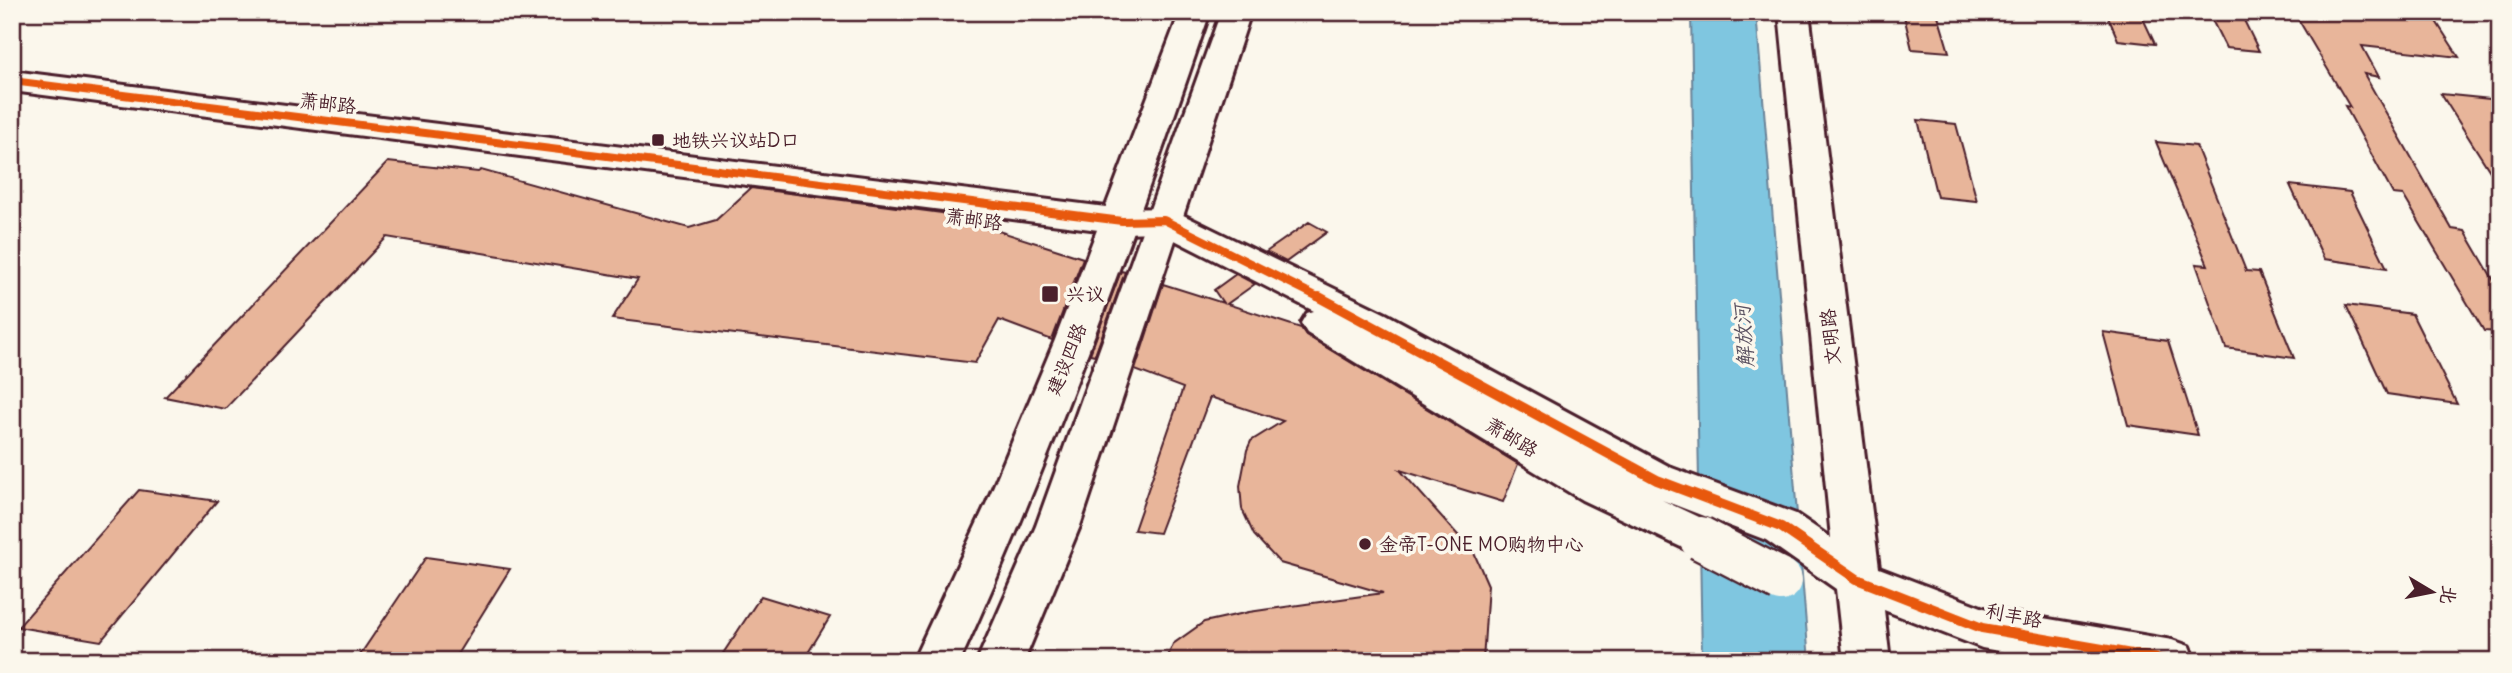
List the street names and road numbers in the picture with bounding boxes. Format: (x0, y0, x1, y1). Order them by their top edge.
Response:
street label: 萧邮路 (298, 88, 358, 118)
street label: 萧邮路 (944, 203, 1004, 235)
street label: 文明路 (1815, 307, 1845, 367)
street label: 建设四路 (1041, 319, 1091, 399)
street label: 萧邮路 (1481, 412, 1543, 462)
street label: 利丰路 (1984, 598, 2044, 632)

